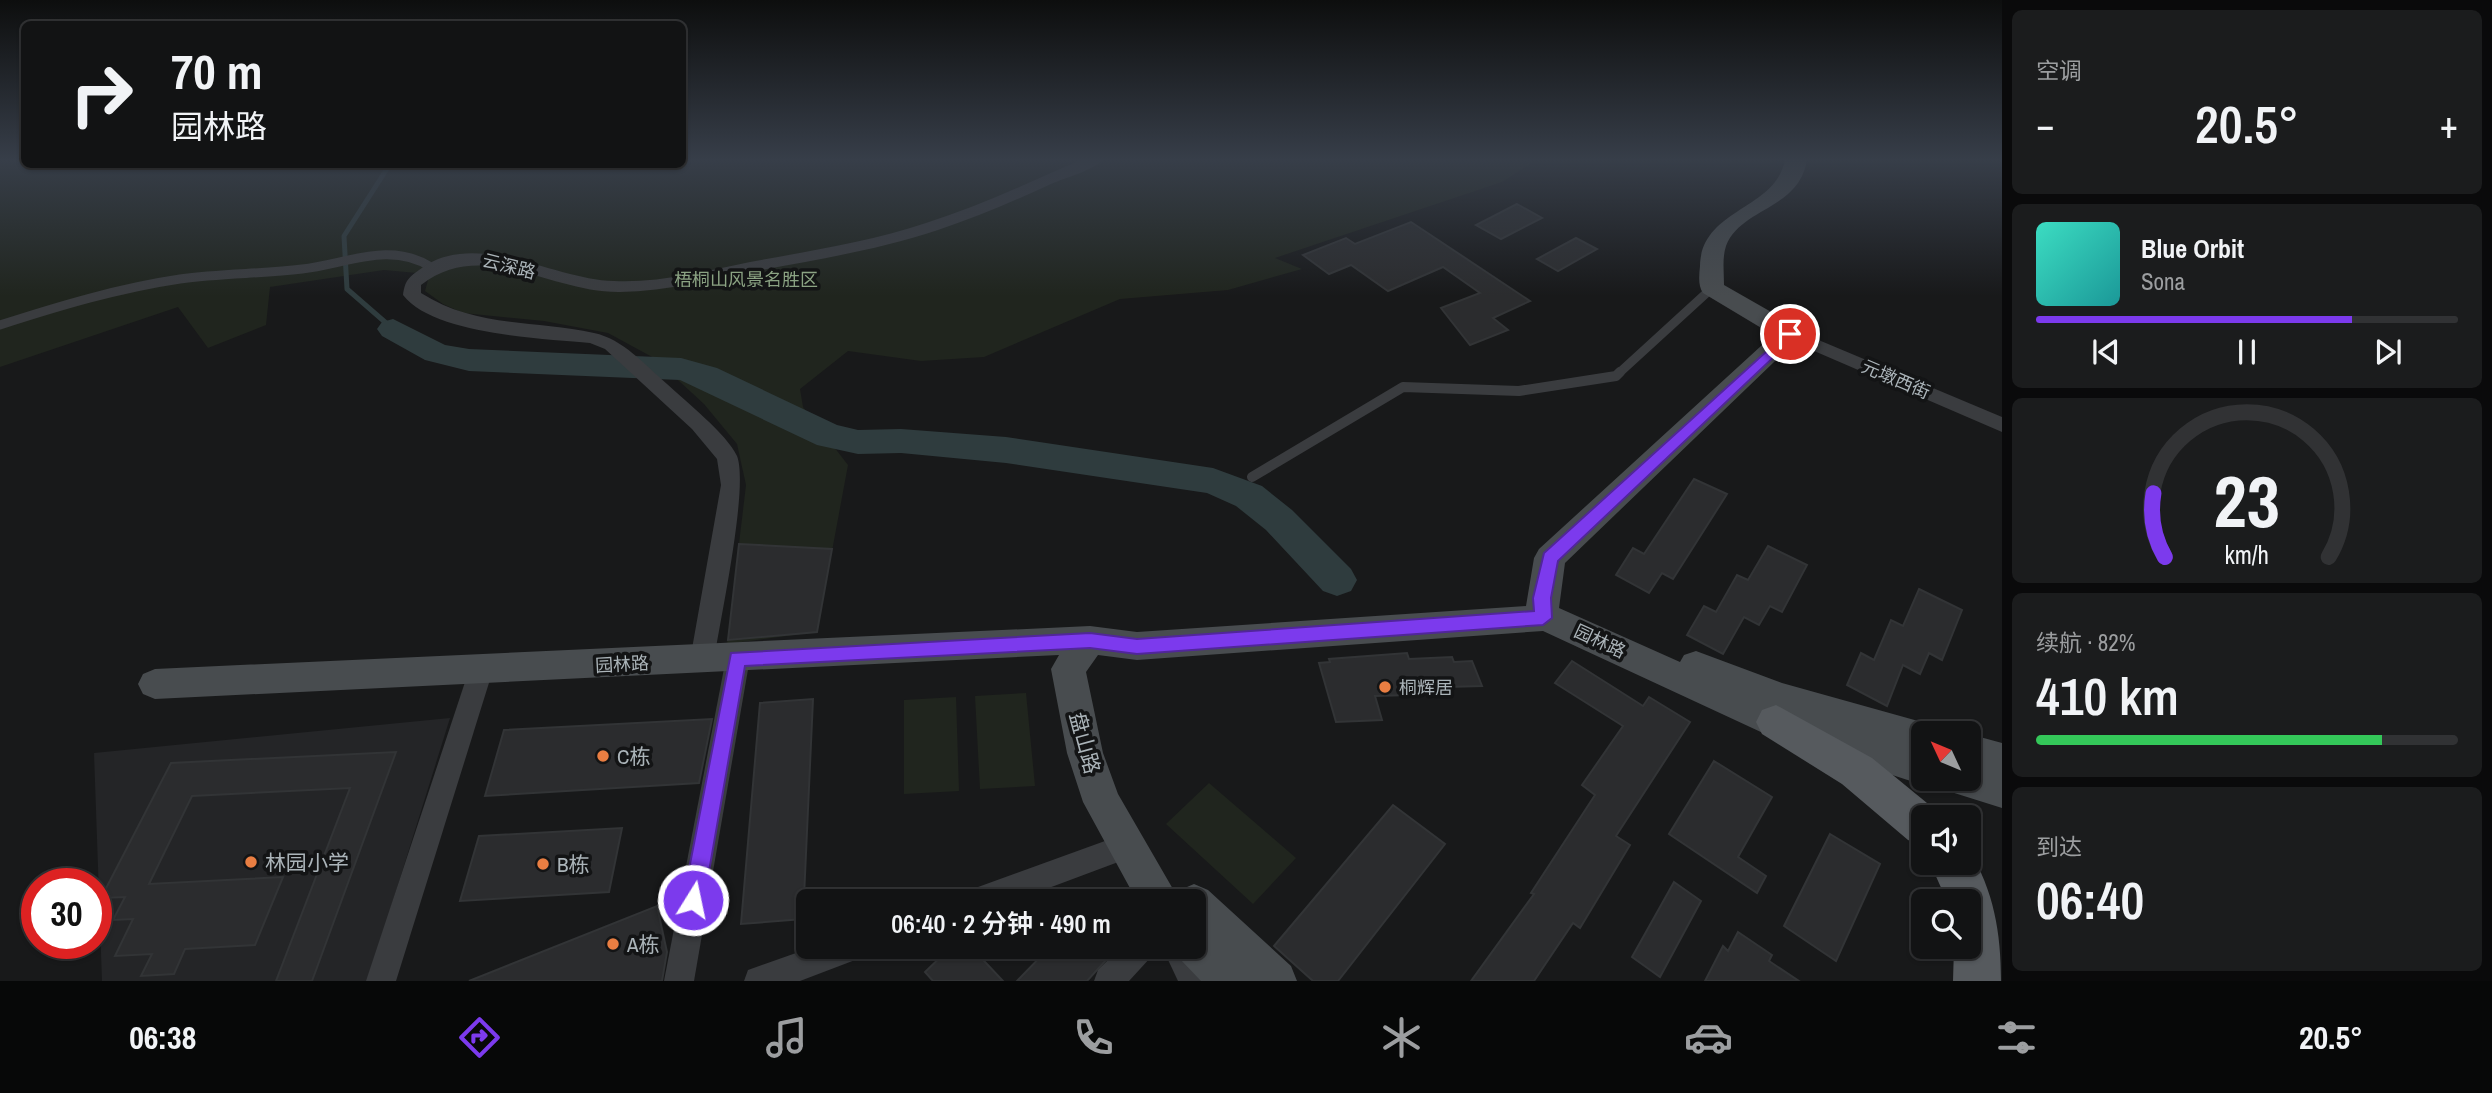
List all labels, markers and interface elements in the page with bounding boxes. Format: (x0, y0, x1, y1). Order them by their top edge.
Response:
text: 70 m (171, 38, 263, 104)
icon: right (56, 49, 147, 140)
text: 空调 (2036, 55, 2082, 86)
text: 20.5° (2195, 89, 2299, 159)
text: − (2036, 99, 2054, 150)
text: + (2440, 99, 2458, 150)
text: 园林路 (171, 105, 267, 148)
text: Blue Orbit (2141, 231, 2244, 266)
street label: 云深路 (480, 247, 538, 285)
text: Sona (2141, 266, 2185, 297)
park label: 梧桐山风景名胜区 (674, 267, 818, 292)
pin (1760, 304, 1820, 364)
icon: arrive (1771, 315, 1809, 353)
icon: previous (2087, 333, 2125, 371)
icon: pause (2228, 333, 2266, 371)
icon: next (2369, 333, 2407, 371)
street label: 元墩西街 (1858, 353, 1934, 405)
text: 23 (2214, 452, 2280, 550)
text: km/h (2225, 537, 2269, 571)
street label: 园林路 (1570, 618, 1630, 664)
text: 续航 · 82% (2036, 627, 2135, 658)
street label: 园林路 (594, 650, 650, 678)
text: 410 km (2036, 661, 2179, 731)
place label: 桐辉居 (1399, 675, 1453, 700)
marker: 桐辉居 (1377, 679, 1393, 695)
street label: 盘山路 (1063, 709, 1107, 777)
north arrow (1911, 721, 1981, 791)
map controls (1911, 721, 1981, 959)
place label: C栋 (617, 742, 650, 771)
marker: C栋 (595, 748, 611, 764)
button: sound (1911, 805, 1981, 875)
text: 到达 (2036, 831, 2082, 862)
place label: 林园小学 (265, 848, 349, 877)
place label: B栋 (557, 850, 590, 879)
marker: 林园小学 (243, 854, 259, 870)
marker: B栋 (535, 856, 551, 872)
position arrow (656, 863, 730, 937)
text: 06:40 (2036, 865, 2144, 935)
speed limit sign: 30 (21, 868, 112, 959)
button: search (1911, 889, 1981, 959)
text: 06:40 · 2 分钟 · 490 m (891, 906, 1111, 941)
place label: A栋 (626, 930, 660, 959)
marker: A栋 (605, 936, 621, 952)
icon: directions (455, 1013, 504, 1062)
icon: music (762, 1013, 811, 1062)
icon: phone (1069, 1013, 1118, 1062)
icon: climate (1377, 1013, 1426, 1062)
icon: car (1684, 1013, 1733, 1062)
icon: filters (1992, 1013, 2041, 1062)
text: 06:38 (129, 1016, 196, 1059)
text: 20.5° (2299, 1016, 2363, 1059)

